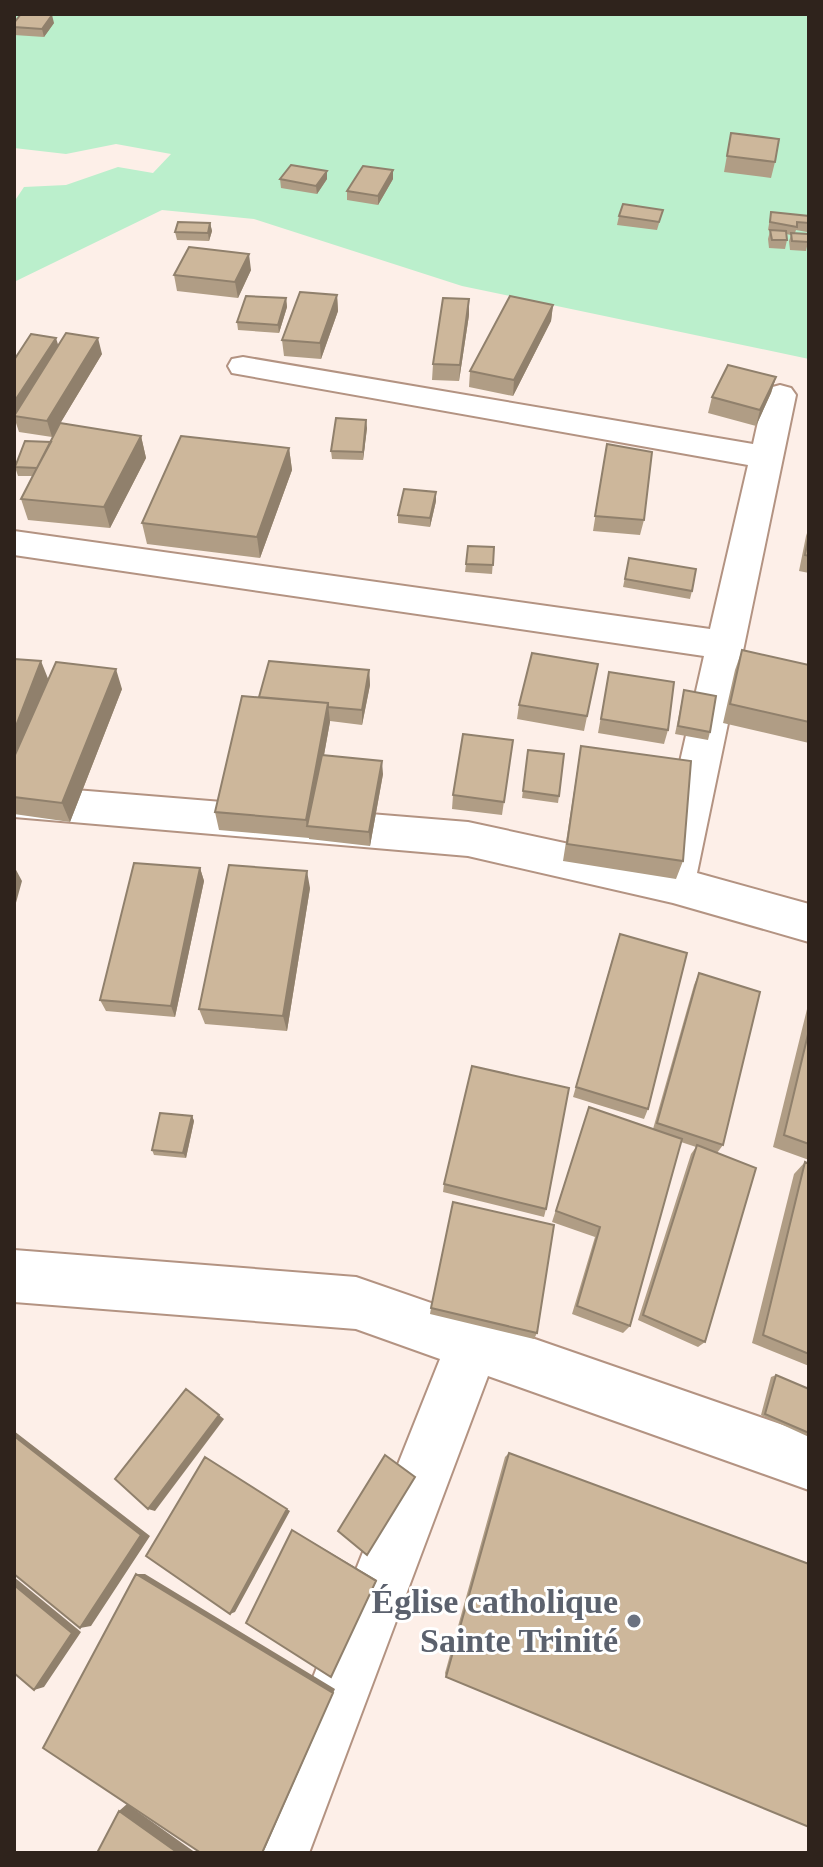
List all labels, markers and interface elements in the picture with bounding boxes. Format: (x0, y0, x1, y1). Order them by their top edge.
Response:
place label: Église catholique Sainte Trinité (371, 1583, 618, 1659)
marker: Église catholique Sainte Trinité (625, 1612, 643, 1630)

